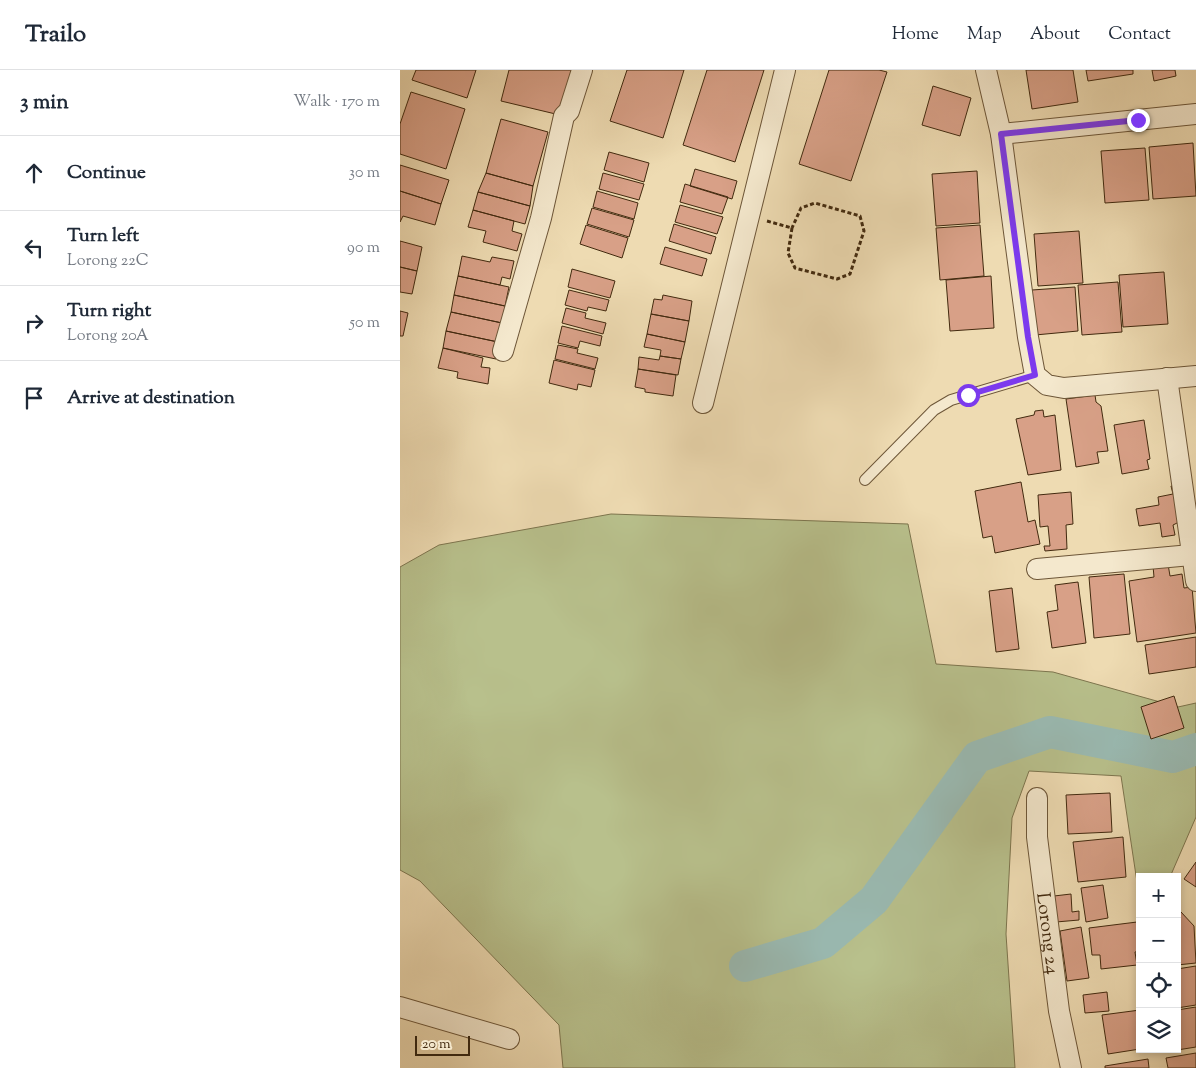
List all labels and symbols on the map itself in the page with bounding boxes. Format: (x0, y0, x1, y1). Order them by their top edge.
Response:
route end (1127, 109, 1150, 132)
route start (957, 384, 980, 407)
street label: Lorong 24 (1028, 891, 1065, 976)
scale bar (415, 1033, 470, 1056)

